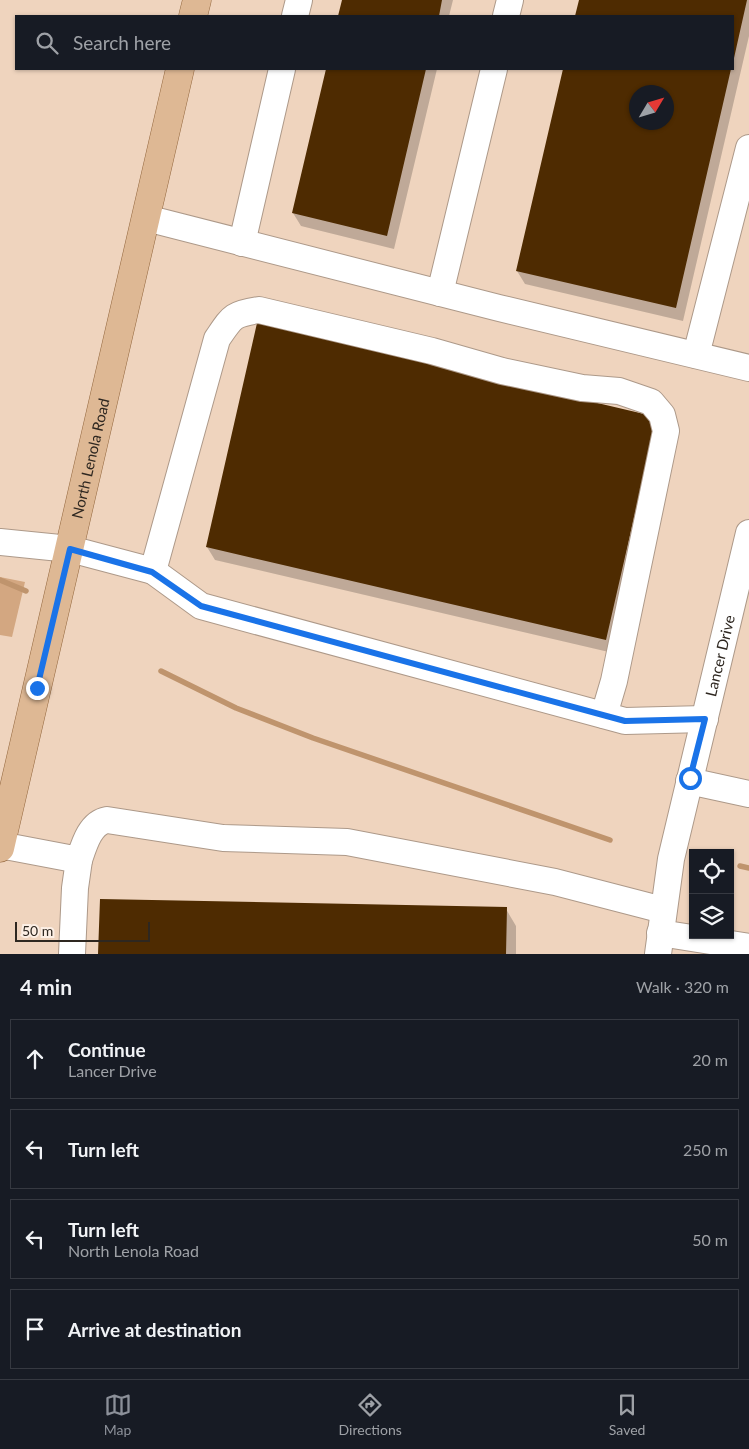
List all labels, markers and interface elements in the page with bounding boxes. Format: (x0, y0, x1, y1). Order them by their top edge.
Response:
search box (15, 15, 734, 70)
icon: search (33, 29, 61, 57)
text: Search here (73, 31, 171, 54)
north arrow (629, 85, 674, 130)
street label: North Lenola Road (67, 396, 113, 520)
street label: Lancer Drive (701, 613, 738, 698)
route end (26, 677, 49, 700)
route start (679, 767, 702, 790)
map controls (689, 849, 734, 939)
button: locate (689, 849, 734, 894)
button: layers (689, 894, 734, 939)
scale bar (15, 919, 150, 942)
text: 50 m (22, 922, 53, 939)
text: 4 min (20, 974, 72, 999)
text: Walk · 320 m (636, 977, 729, 996)
text: Continue (68, 1038, 146, 1061)
icon: ahead (21, 1045, 49, 1073)
text: 20 m (692, 1050, 728, 1069)
text: Lancer Drive (68, 1061, 157, 1080)
icon: left (21, 1135, 49, 1163)
text: Turn left (68, 1138, 139, 1161)
text: 250 m (683, 1140, 728, 1159)
text: Turn left (68, 1218, 139, 1241)
icon: left (21, 1225, 49, 1253)
text: 50 m (692, 1230, 728, 1249)
text: North Lenola Road (68, 1241, 199, 1260)
icon: arrive (21, 1315, 49, 1343)
text: Arrive at destination (68, 1318, 241, 1341)
tab: Map (104, 1391, 132, 1438)
tab: Directions (339, 1391, 402, 1438)
tab: Saved (609, 1391, 645, 1438)

